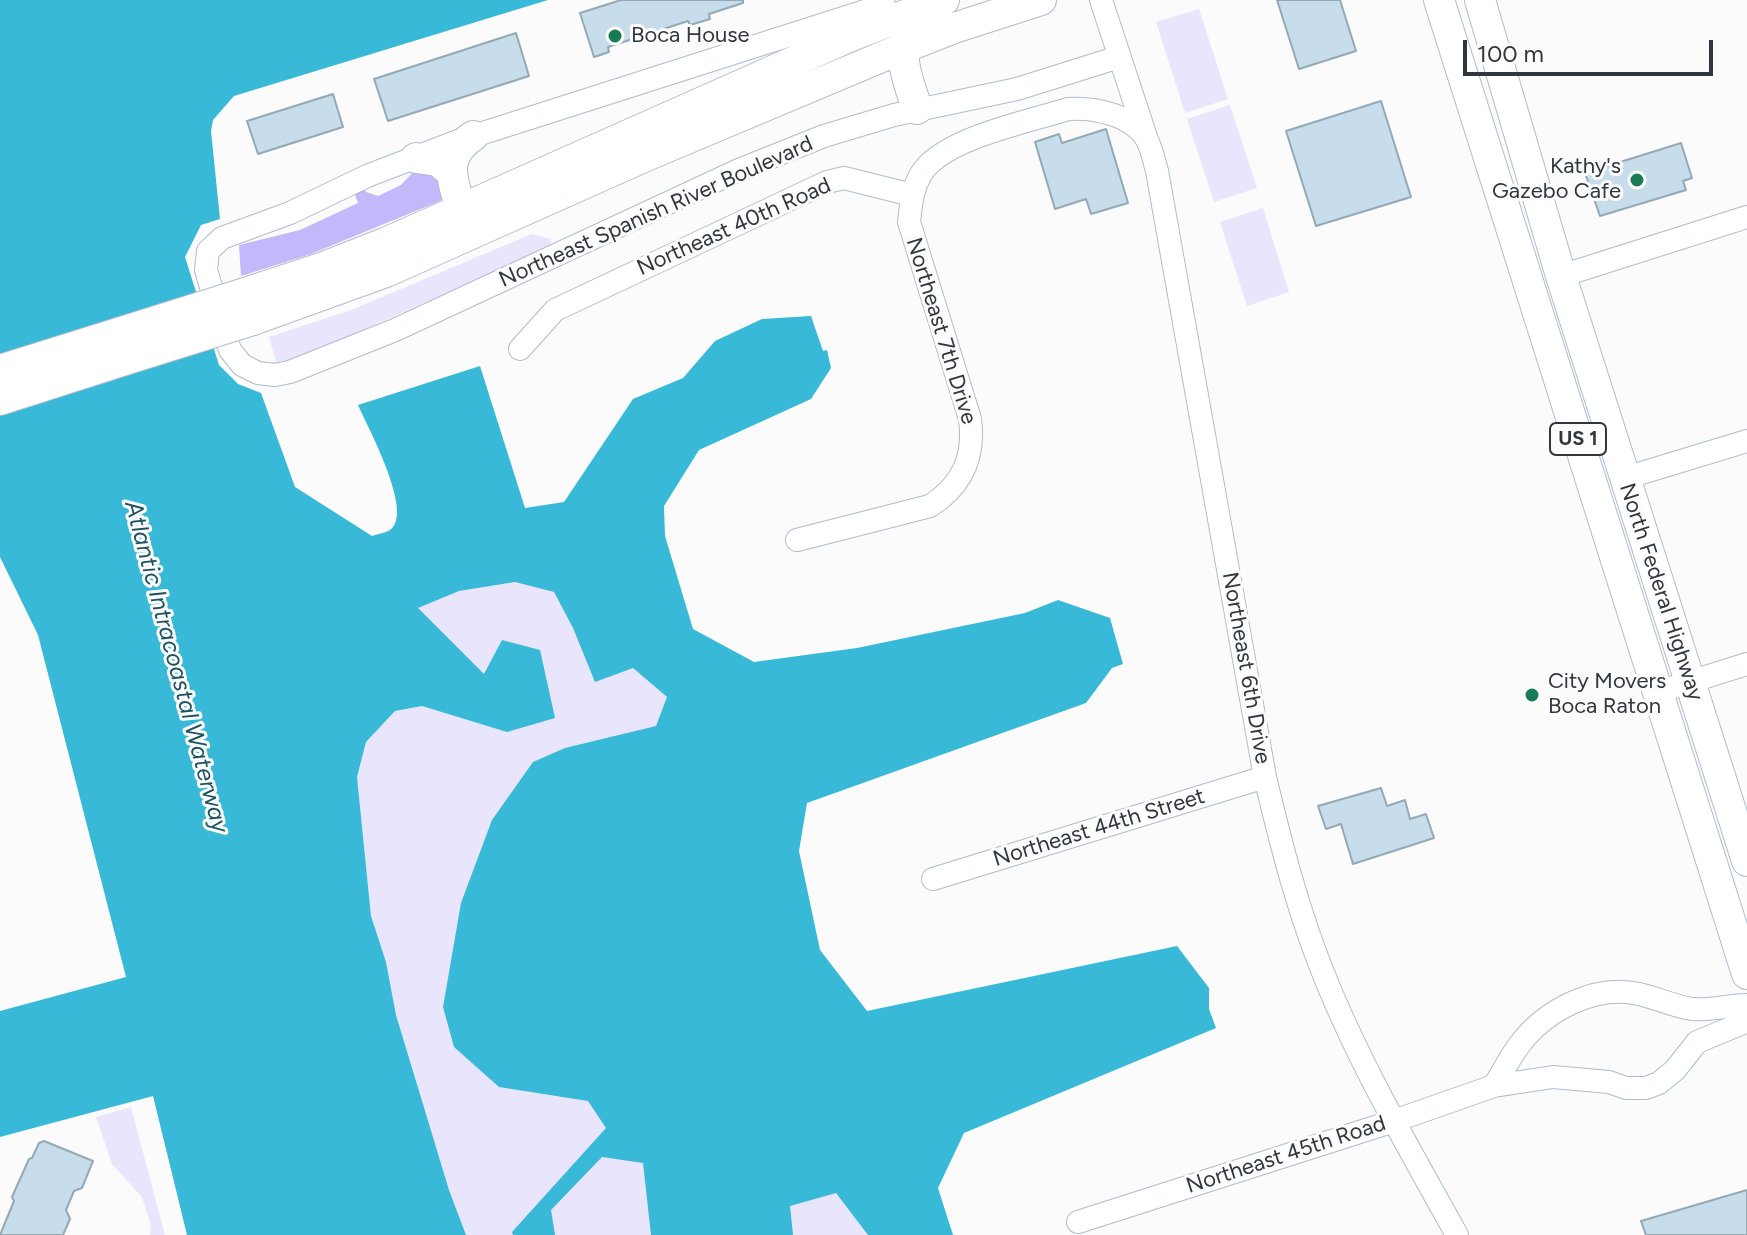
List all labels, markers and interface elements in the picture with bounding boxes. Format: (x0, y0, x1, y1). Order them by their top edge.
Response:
place label: Boca House (631, 23, 750, 49)
scale bar (1467, 24, 1717, 74)
marker: Boca House (606, 27, 624, 45)
text: 100 m (1477, 39, 1544, 68)
street label: Northeast Spanish River Boulevard (495, 131, 817, 293)
place label: Kathy's Gazebo Cafe (1492, 154, 1621, 206)
marker: Kathy's Gazebo Cafe (1628, 171, 1646, 189)
street label: Northeast 40th Road (633, 172, 835, 282)
street label: Northeast 7th Drive (900, 234, 982, 428)
road number: US 1 (1550, 423, 1606, 455)
street label: North Federal Highway (1613, 480, 1709, 704)
water label: Atlantic Intracoastal Waterway (118, 498, 234, 836)
street label: Northeast 6th Drive (1216, 570, 1276, 766)
place label: City Movers Boca Raton (1548, 669, 1666, 720)
marker: City Movers Boca Raton (1523, 686, 1541, 704)
street label: Northeast 44th Street (990, 783, 1208, 873)
street label: Northeast 45th Road (1183, 1110, 1389, 1200)

